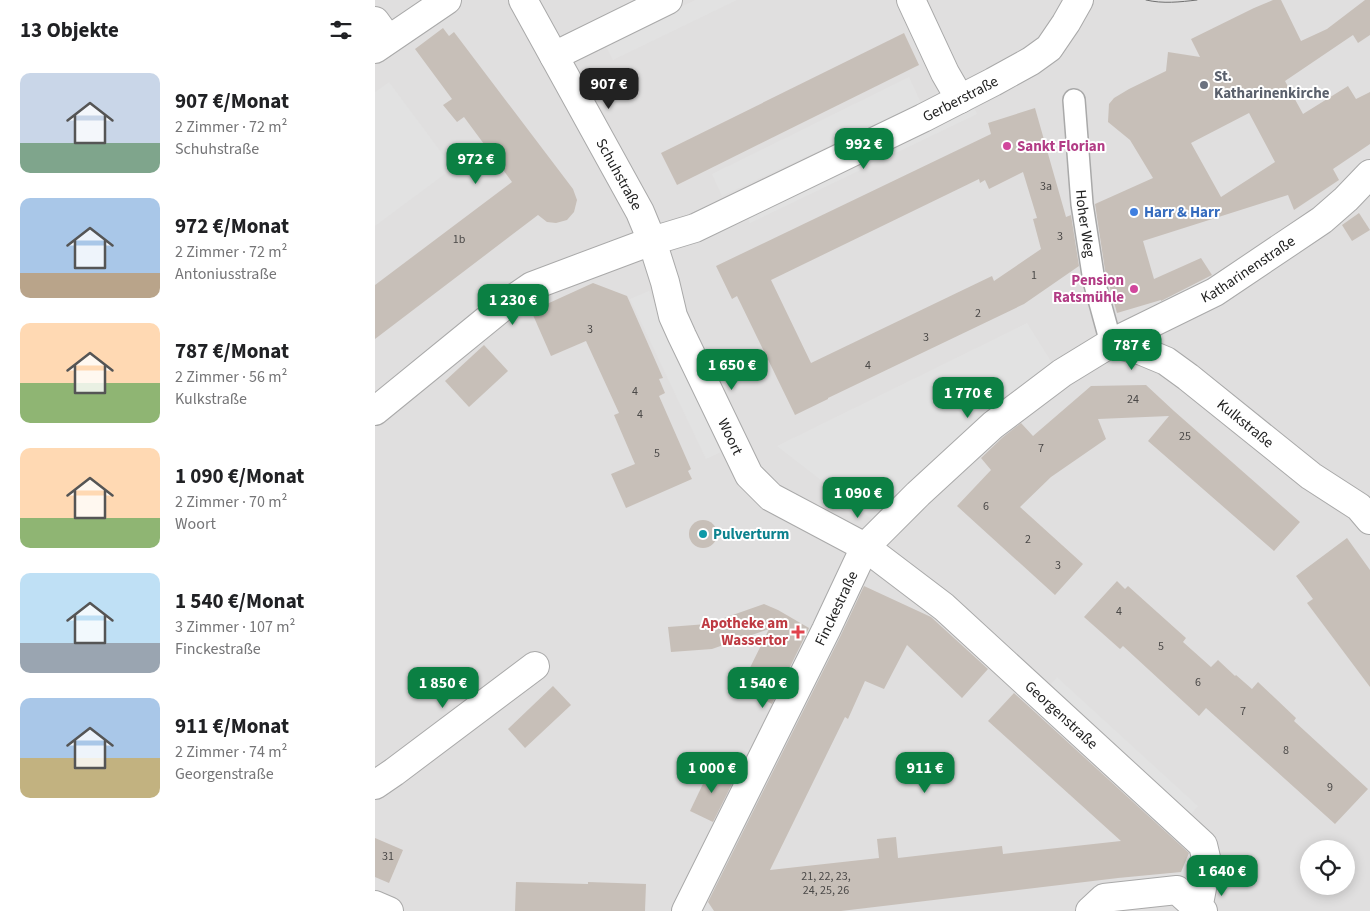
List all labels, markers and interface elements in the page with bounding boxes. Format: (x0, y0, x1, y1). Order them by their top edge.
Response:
text: 13 Objekte (20, 15, 119, 45)
icon: filters (327, 16, 355, 44)
place label: St. Katharinenkirche (1214, 66, 1330, 104)
pin: 907 € (574, 68, 644, 110)
street label: Gerberstraße (919, 71, 1002, 127)
text: 907 € (591, 73, 628, 95)
marker: St. Katharinenkirche (1198, 79, 1210, 91)
text: 907 €/Monat (175, 86, 289, 116)
icon: home (60, 93, 120, 153)
text: 2 Zimmer · 72 m² (175, 116, 287, 138)
pin: 992 € (829, 128, 899, 170)
text: 992 € (846, 133, 883, 155)
street label: Schuhstraße (590, 135, 647, 214)
place label: Sankt Florian (1017, 136, 1105, 157)
text: Schuhstraße (175, 138, 259, 160)
marker: Sankt Florian (1001, 140, 1013, 152)
pin: 972 € (441, 142, 511, 185)
text: 972 € (458, 148, 495, 170)
house number: 3a (1040, 178, 1052, 195)
street label: Hoher Weg (1070, 189, 1100, 259)
place label: Harr & Harr (1144, 202, 1220, 223)
marker: Harr & Harr (1128, 206, 1140, 218)
text: 972 €/Monat (175, 211, 289, 241)
icon: home (60, 218, 120, 278)
house number: 3 (1057, 228, 1063, 245)
house number: 1b (453, 231, 466, 248)
street label: Katharinenstraße (1197, 231, 1299, 308)
text: 2 Zimmer · 72 m² (175, 241, 287, 263)
text: Antoniusstraße (175, 263, 277, 285)
house number: 1 (1031, 267, 1037, 284)
place label: Pension Ratsmühle (1053, 270, 1124, 308)
marker: Pension Ratsmühle (1128, 283, 1140, 295)
pin: 1 230 € (467, 284, 559, 326)
text: 1 230 € (489, 289, 537, 311)
house number: 2 (975, 305, 981, 322)
house number: 3 (587, 321, 593, 338)
pin: 787 € (1097, 328, 1167, 371)
house number: 3 (923, 329, 929, 346)
text: 787 € (1114, 334, 1151, 356)
text: 787 €/Monat (175, 336, 289, 366)
icon: home (60, 343, 120, 403)
pin: 1 650 € (686, 348, 778, 391)
text: 1 650 € (708, 354, 756, 376)
house number: 4 (865, 357, 871, 374)
text: 2 Zimmer · 56 m² (175, 366, 287, 388)
pin: 1 770 € (922, 376, 1014, 419)
text: 1 770 € (944, 382, 992, 404)
house number: 4 (632, 383, 638, 400)
text: Kulkstraße (175, 388, 247, 410)
house number: 24 (1127, 391, 1139, 408)
street label: Kulkstraße (1212, 394, 1278, 453)
house number: 4 (637, 406, 643, 423)
street label: Woort (712, 415, 748, 459)
house number: 25 (1179, 428, 1191, 445)
house number: 7 (1038, 440, 1044, 457)
house number: 5 (654, 445, 660, 462)
text: 1 090 €/Monat (175, 461, 304, 491)
icon: home (60, 468, 120, 528)
pin: 1 090 € (812, 476, 904, 519)
text: 1 090 € (834, 482, 882, 504)
text: 2 Zimmer · 70 m² (175, 491, 287, 513)
house number: 6 (983, 498, 989, 515)
text: Woort (175, 513, 216, 535)
place label: Pulverturm (713, 524, 789, 545)
marker: Pulverturm (697, 528, 709, 540)
house number: 2 (1025, 531, 1031, 548)
house number: 3 (1055, 557, 1061, 574)
street label: Finckestraße (810, 568, 863, 649)
text: 1 540 €/Monat (175, 586, 304, 616)
icon: home (60, 593, 120, 653)
house number: 4 (1116, 603, 1122, 620)
place label: Apotheke am Wassertor (700, 613, 788, 651)
text: 3 Zimmer · 107 m² (175, 616, 295, 638)
marker: Apotheke am Wassertor (792, 626, 804, 638)
text: Finckestraße (175, 638, 261, 660)
house number: 5 (1158, 638, 1164, 655)
pin: 1 850 € (397, 666, 489, 709)
pin: 1 540 € (717, 666, 809, 709)
text: 1 850 € (419, 672, 467, 694)
text: 1 540 € (739, 672, 787, 694)
house number: 6 (1195, 674, 1201, 691)
street label: Georgenstraße (1020, 676, 1102, 754)
house number: 7 (1240, 703, 1246, 720)
text: 911 €/Monat (175, 711, 289, 741)
icon: home (60, 718, 120, 778)
text: 2 Zimmer · 74 m² (175, 741, 287, 763)
house number: 8 (1283, 742, 1289, 759)
pin: 1 000 € (666, 752, 758, 794)
pin: 911 € (890, 752, 960, 794)
text: 1 000 € (688, 757, 736, 779)
text: 911 € (907, 757, 944, 779)
text: Georgenstraße (175, 763, 274, 785)
house number: 9 (1327, 779, 1333, 796)
map controls (1300, 840, 1355, 895)
button: locate (1300, 840, 1355, 895)
house number: 31 (382, 848, 394, 865)
pin: 1 640 € (1176, 854, 1268, 897)
text: 1 640 € (1198, 860, 1246, 882)
house number: 21, 22, 23, 24, 25, 26 (801, 868, 851, 899)

